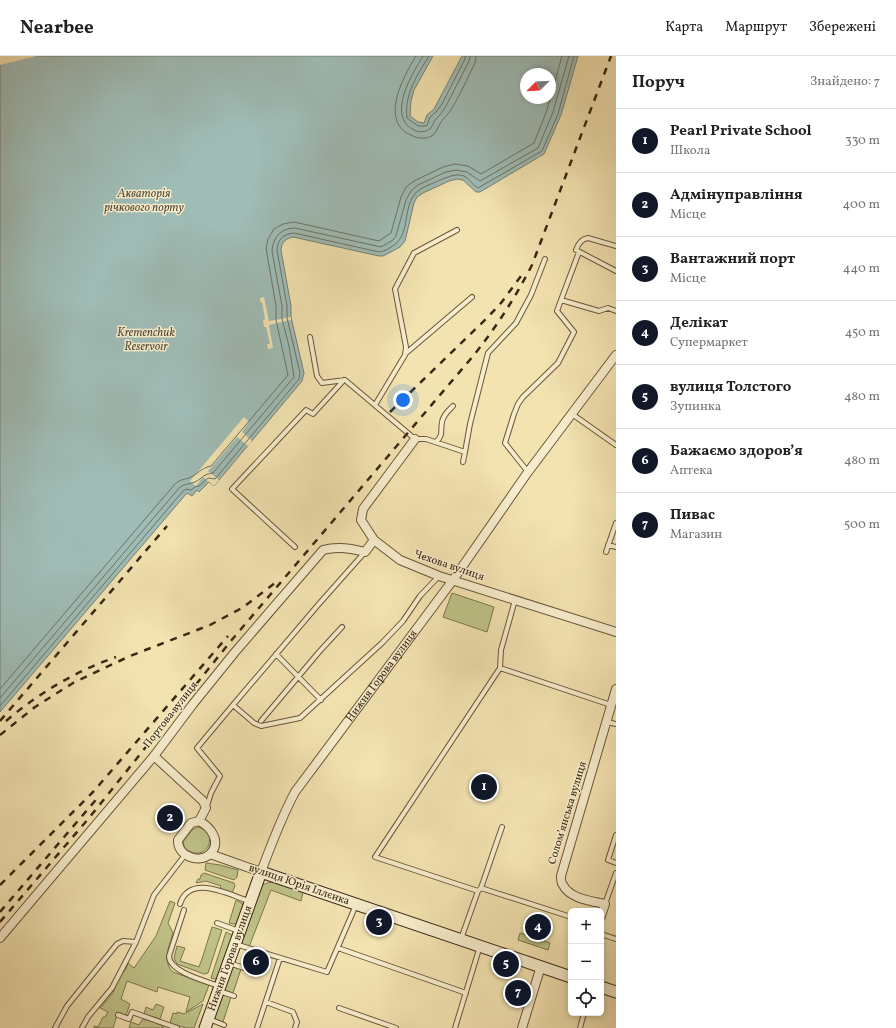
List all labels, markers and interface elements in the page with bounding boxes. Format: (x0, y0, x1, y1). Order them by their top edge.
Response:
text: Nearbee (20, 15, 94, 41)
text: Карта (665, 18, 703, 37)
text: Маршрут (725, 18, 787, 37)
text: Збережені (809, 18, 876, 37)
north arrow (520, 68, 556, 104)
text: Поруч (632, 71, 685, 94)
text: Знайдено: 7 (810, 73, 880, 91)
text: Pearl Private School (670, 121, 812, 142)
text: 1 (642, 132, 648, 150)
text: 330 m (845, 132, 880, 150)
text: Школа (670, 142, 710, 160)
text: Адмінуправління (670, 185, 803, 206)
water label: Акваторія річкового порту (104, 186, 184, 216)
text: 2 (642, 196, 648, 214)
text: 400 m (843, 196, 880, 214)
text: Місце (670, 206, 706, 224)
text: Вантажний порт (670, 249, 795, 270)
text: 3 (642, 260, 648, 278)
text: 440 m (843, 260, 880, 278)
text: Місце (670, 270, 706, 288)
text: Делікат (670, 313, 728, 334)
text: 4 (641, 324, 649, 342)
text: 450 m (845, 324, 880, 342)
water label: Kremenchuk Reservoir (117, 325, 175, 355)
text: Супермаркет (670, 334, 748, 352)
text: вулиця Толстого (670, 377, 791, 398)
text: 5 (642, 388, 648, 406)
text: 480 m (844, 388, 880, 406)
your location (393, 390, 413, 410)
text: Зупинка (670, 398, 721, 416)
text: Бажаємо здоровʼя (670, 441, 803, 462)
text: 6 (641, 452, 649, 470)
text: 480 m (844, 452, 880, 470)
text: Аптека (670, 462, 713, 480)
text: Пивас (670, 505, 715, 526)
text: 7 (642, 516, 648, 534)
text: 500 m (844, 516, 880, 534)
text: Магазин (670, 526, 722, 544)
street label: Чехова вулиця (412, 547, 486, 585)
street label: Нижня Горова вулиця (342, 627, 421, 725)
street label: Портова вулиця (140, 678, 202, 751)
street label: Соломʼянська вулиця (545, 759, 591, 866)
pin: 1 (471, 772, 497, 802)
pin: 2 (157, 803, 183, 833)
street label: вулиця Юрія Іллєнка (247, 861, 352, 909)
street label: Нижня Горова вулиця (204, 903, 256, 1013)
pin: 3 (366, 907, 392, 937)
map controls (568, 908, 604, 1016)
button: + (568, 908, 604, 944)
pin: 4 (525, 912, 551, 942)
button: − (568, 944, 604, 980)
pin: 6 (243, 947, 269, 977)
pin: 5 (493, 949, 519, 979)
pin: 7 (505, 978, 531, 1008)
button: locate (568, 980, 604, 1016)

